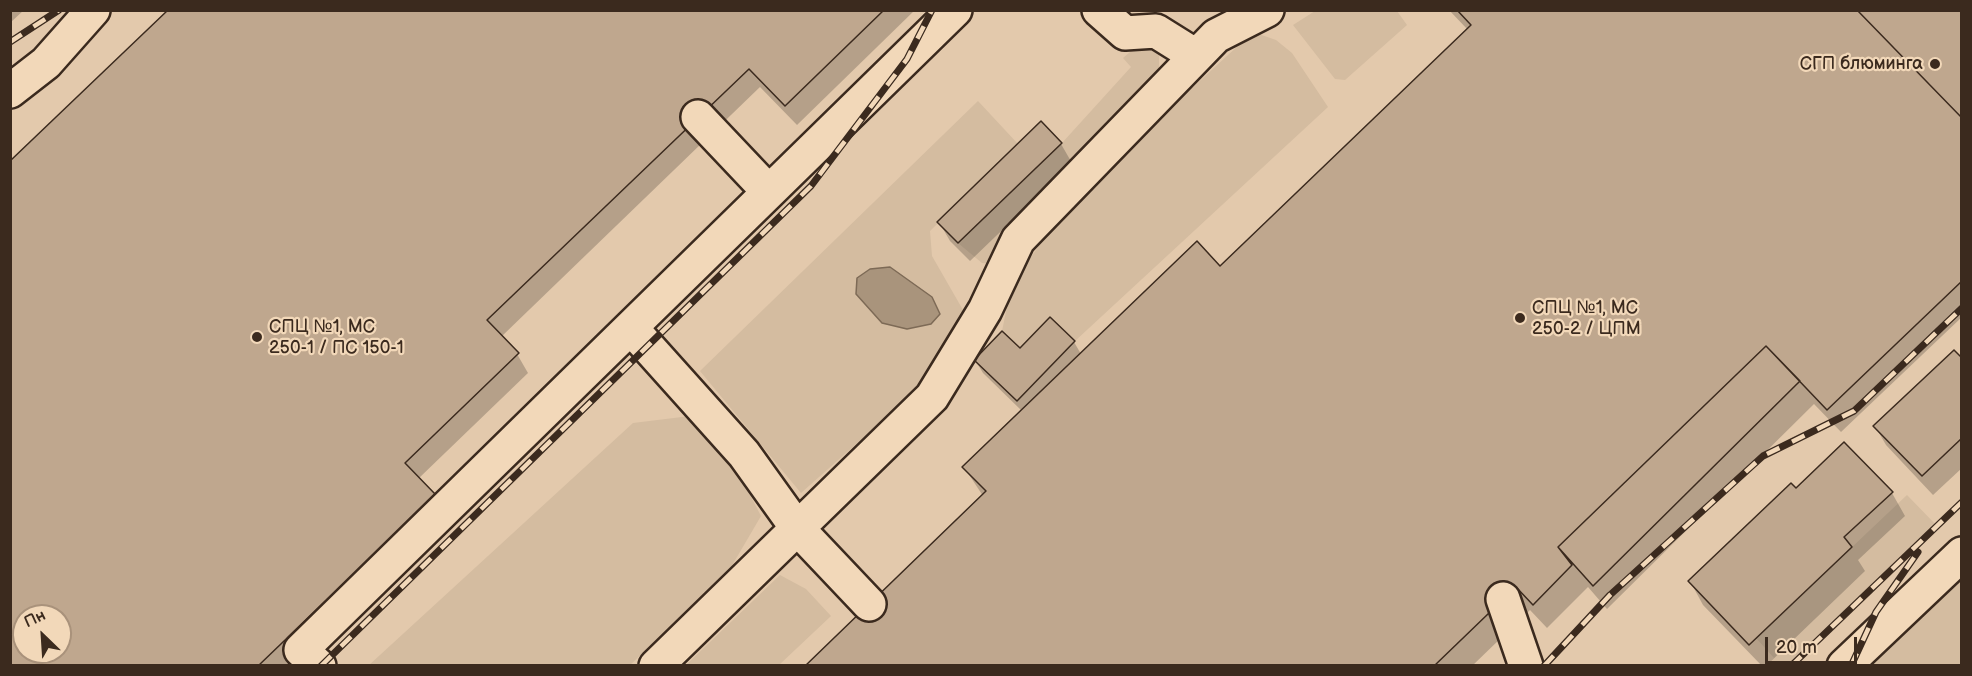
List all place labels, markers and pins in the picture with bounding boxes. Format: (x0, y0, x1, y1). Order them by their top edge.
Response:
place label: СГП блюминга (1800, 53, 1923, 75)
marker: СГП блюминга (1928, 57, 1942, 71)
place label: СПЦ №1, МС 250-2 / ЦПМ (1532, 297, 1641, 340)
marker: СПЦ №1, МС 250-2 / ЦПМ (1513, 311, 1527, 325)
place label: СПЦ №1, МС 250-1 / ПС 150-1 (269, 316, 404, 358)
marker: СПЦ №1, МС 250-1 / ПС 150-1 (250, 330, 264, 344)

